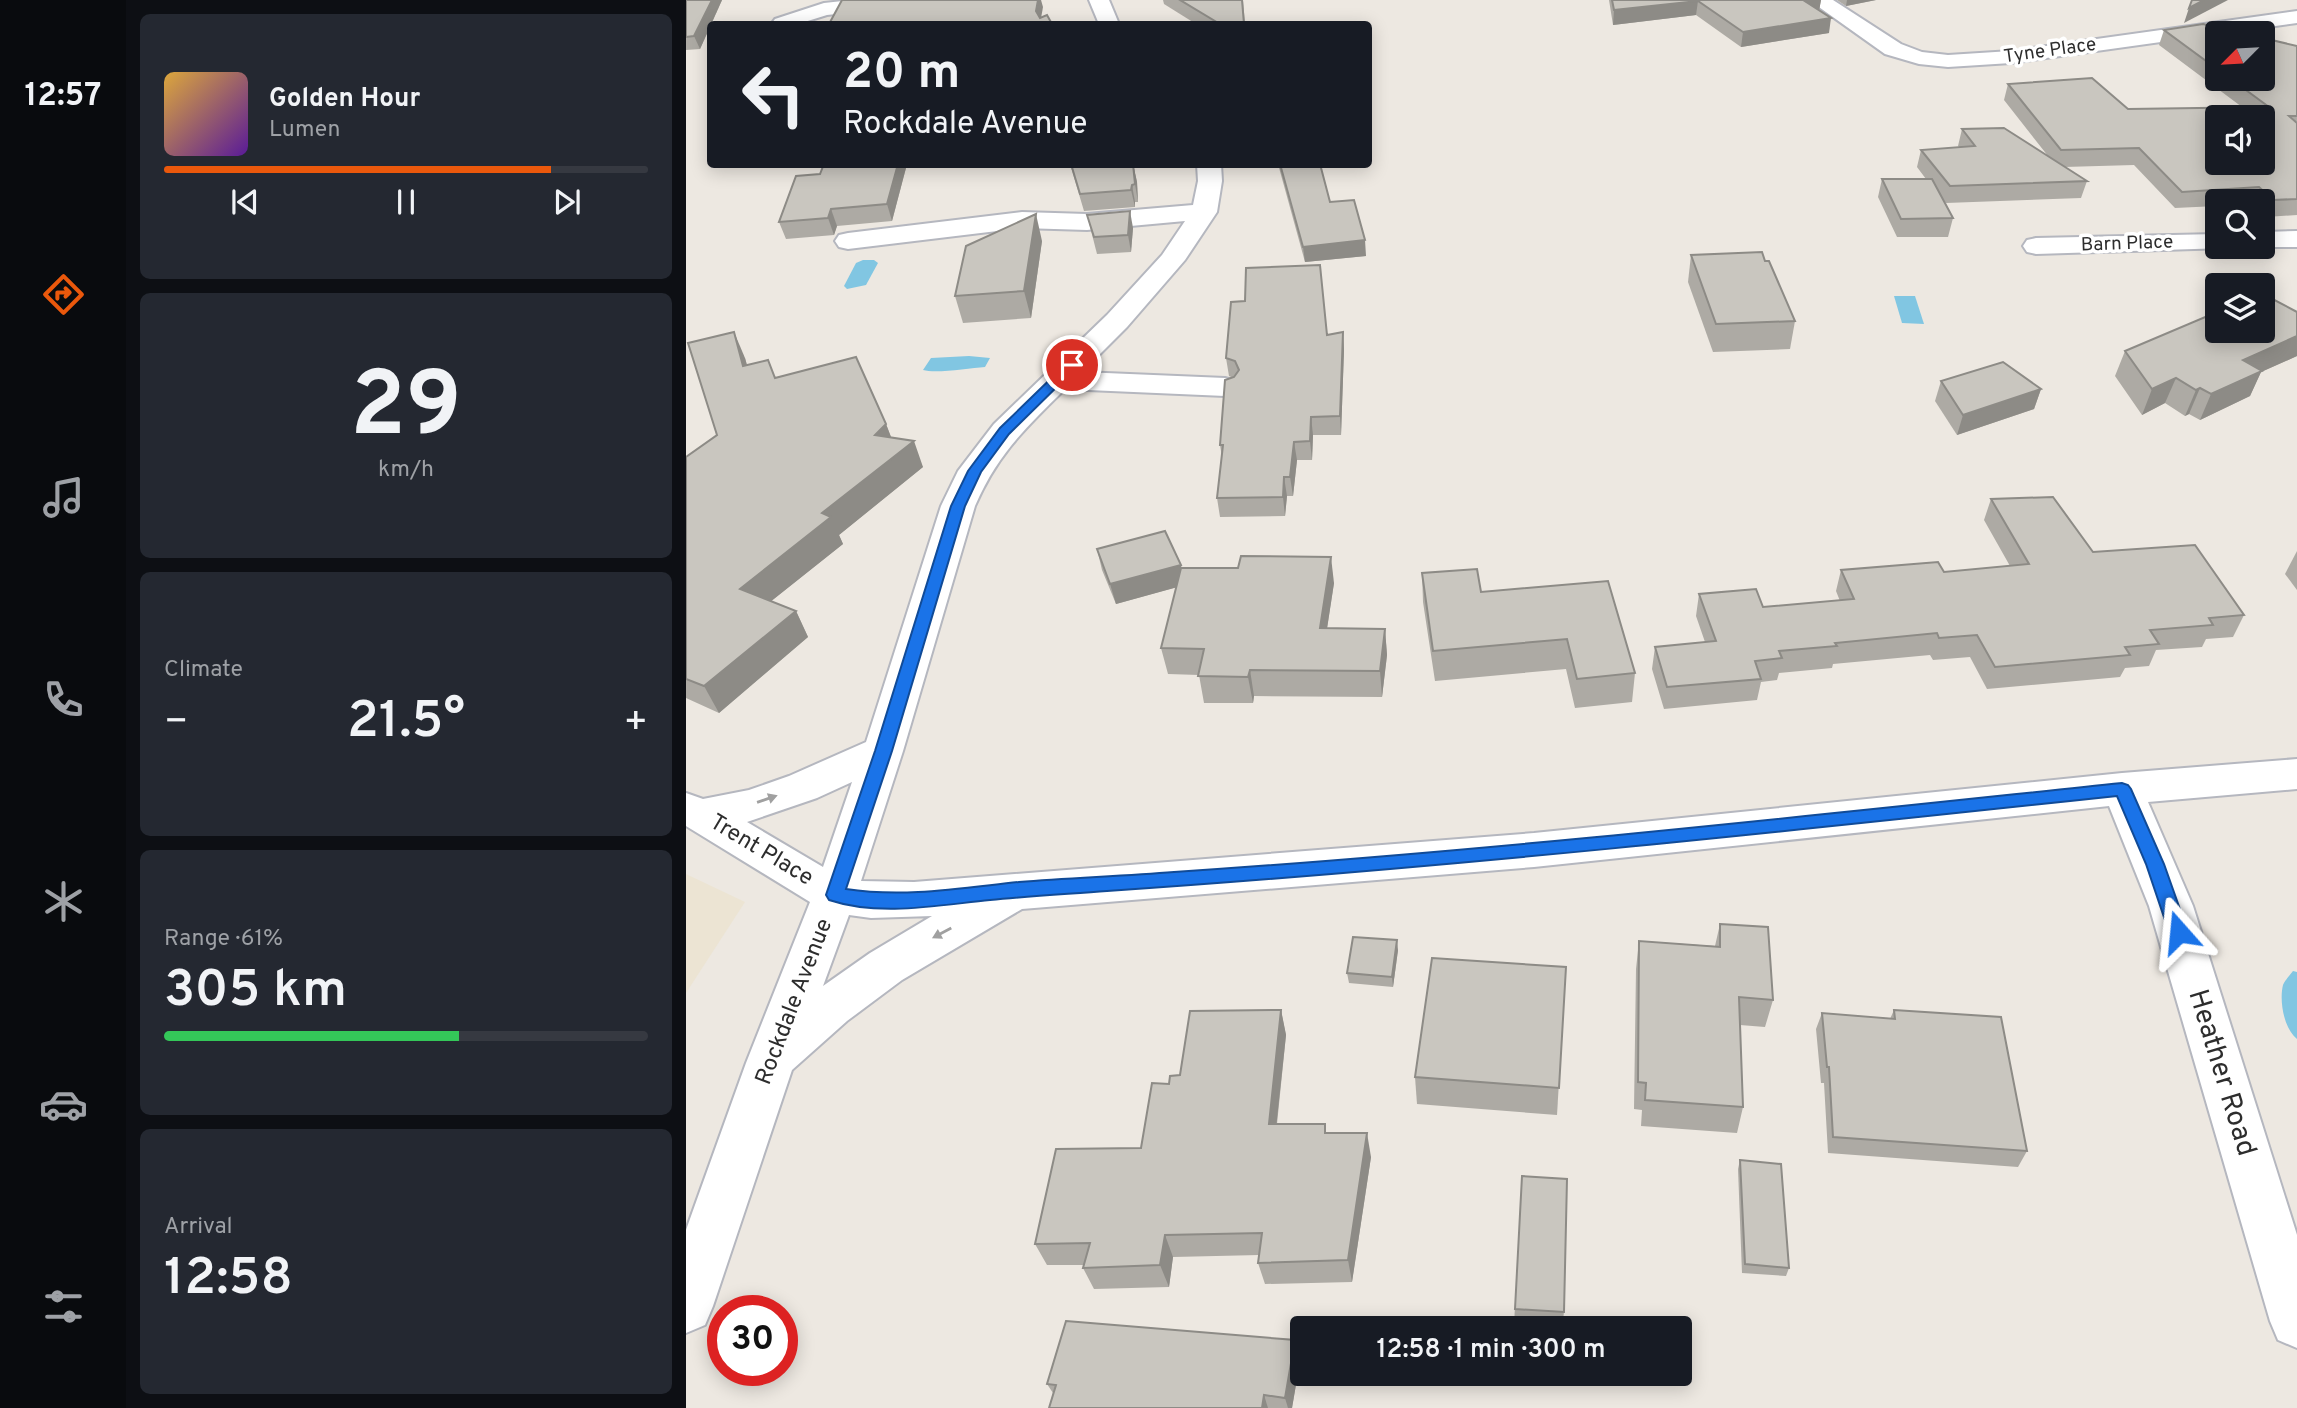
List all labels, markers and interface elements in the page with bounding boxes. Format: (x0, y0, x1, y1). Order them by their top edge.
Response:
north arrow (2205, 21, 2275, 91)
map controls (2205, 21, 2275, 343)
street label: Tyne Place (2002, 33, 2098, 69)
text: 20 m (843, 44, 960, 106)
icon: left (728, 49, 819, 140)
text: 12:57 (25, 77, 101, 117)
text: Golden Hour (269, 83, 420, 116)
text: Rockdale Avenue (843, 105, 1088, 145)
button: sound (2205, 105, 2275, 175)
text: Lumen (269, 116, 340, 145)
icon: previous (226, 183, 264, 221)
icon: pause (387, 183, 425, 221)
icon: next (548, 183, 586, 221)
button: search (2205, 189, 2275, 259)
street label: Barn Place (2080, 230, 2174, 258)
icon: directions (39, 270, 88, 319)
button: layers (2205, 273, 2275, 343)
pin (1042, 335, 1102, 395)
icon: arrive (1053, 346, 1091, 384)
text: 29 (350, 353, 462, 468)
text: km/h (378, 456, 434, 485)
icon: music (39, 473, 88, 522)
text: Climate (164, 656, 243, 685)
icon: phone (39, 675, 88, 724)
text: 21.5° (347, 690, 465, 756)
text: − (164, 699, 189, 748)
text: + (623, 699, 648, 748)
one-way arrow (757, 793, 778, 804)
street label: Trent Place (704, 809, 818, 893)
icon: climate (39, 877, 88, 926)
position arrow (2142, 895, 2216, 969)
street label: Rockdale Avenue (750, 915, 840, 1089)
text: Range · 61% (164, 925, 283, 954)
one-way arrow (932, 928, 952, 939)
text: 305 km (164, 959, 347, 1025)
street label: Heather Road (2179, 985, 2263, 1161)
icon: car (39, 1080, 88, 1129)
text: Arrival (164, 1213, 233, 1242)
text: 12:58 (164, 1247, 293, 1313)
icon: filters (39, 1282, 88, 1331)
speed limit sign: 30 (707, 1295, 798, 1386)
text: 12:58 · 1 min · 300 m (1376, 1334, 1606, 1367)

